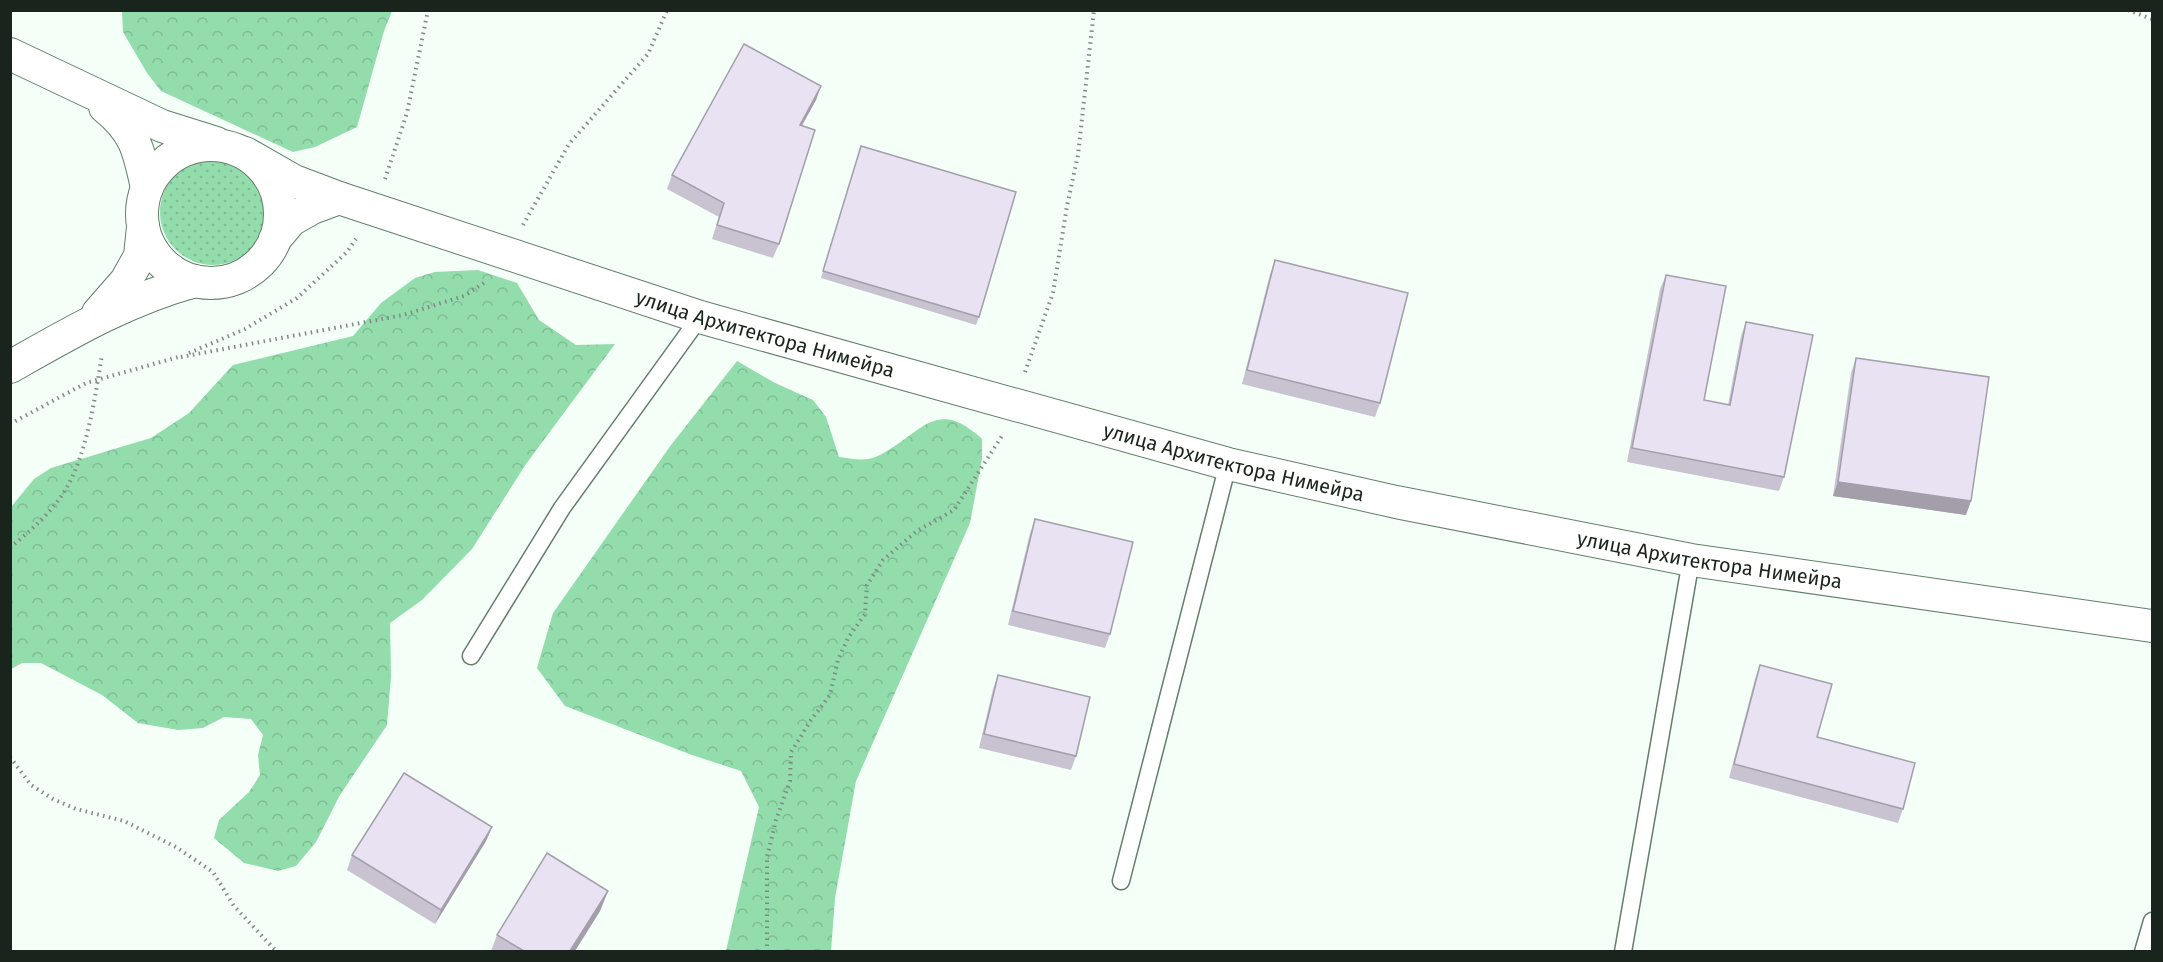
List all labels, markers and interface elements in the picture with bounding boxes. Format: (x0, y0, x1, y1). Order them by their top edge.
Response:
street label: улица Архитектора Нимейра (633, 285, 897, 383)
street label: улица Архитектора Нимейра (1101, 418, 1367, 506)
street label: улица Архитектора Нимейра (1575, 526, 1844, 594)

